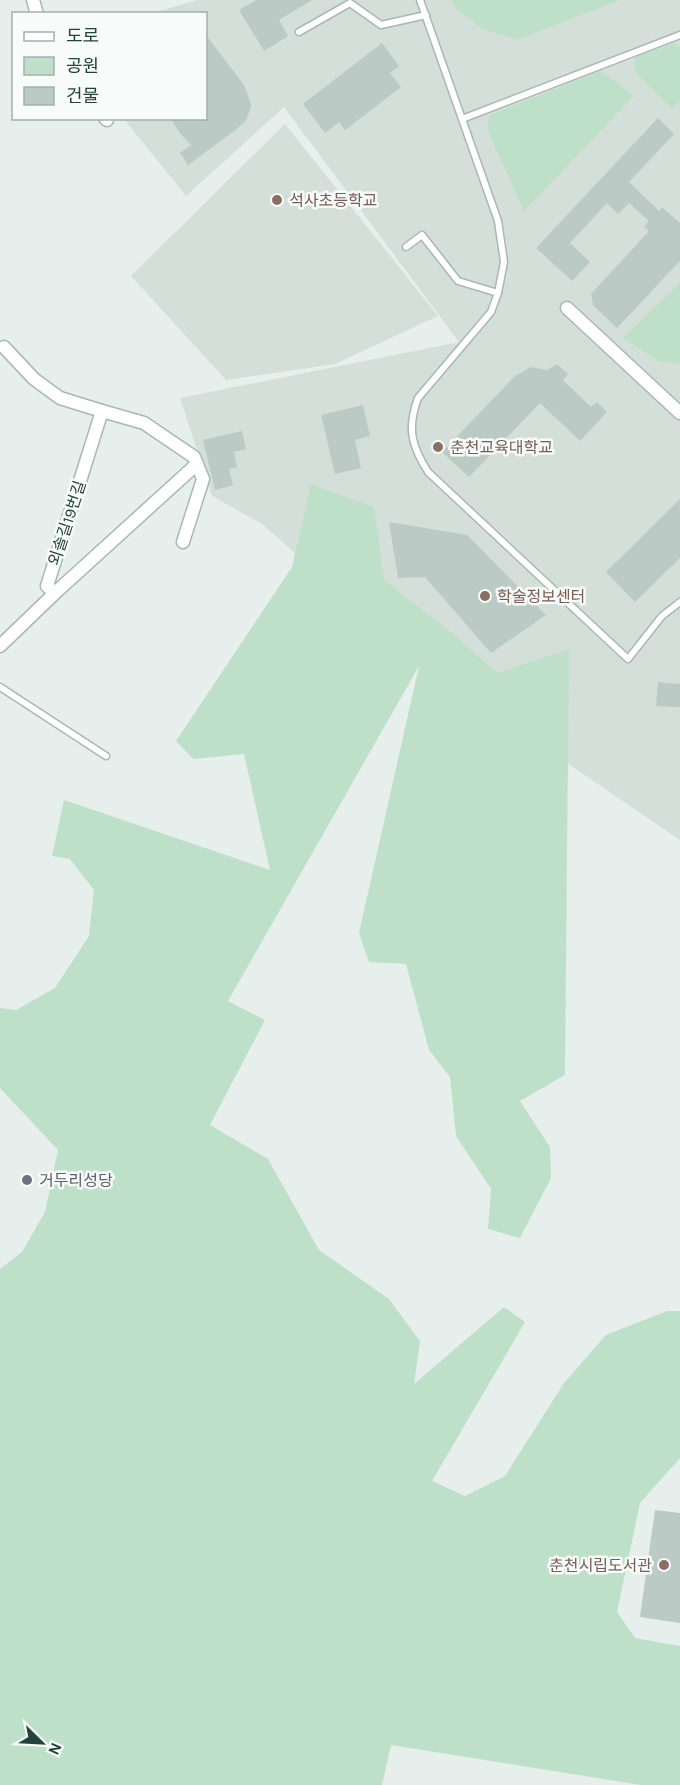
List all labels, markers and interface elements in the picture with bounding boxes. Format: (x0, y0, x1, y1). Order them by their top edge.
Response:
legend (12, 12, 207, 120)
text: 도로 (66, 25, 99, 47)
text: 공원 (66, 55, 99, 77)
text: 건물 (66, 85, 99, 107)
place label: 석사초등학교 (289, 191, 377, 210)
marker: 석사초등학교 (270, 193, 284, 207)
place label: 춘천교육대학교 (450, 438, 553, 457)
marker: 춘천교육대학교 (431, 440, 445, 454)
street label: 외솔길19번길 (44, 478, 90, 568)
place label: 학술정보센터 (497, 587, 585, 606)
marker: 학술정보센터 (478, 589, 492, 603)
place label: 거두리성당 (39, 1171, 113, 1190)
marker: 거두리성당 (20, 1173, 34, 1187)
place label: 춘천시립도서관 (549, 1556, 652, 1575)
marker: 춘천시립도서관 (657, 1558, 671, 1572)
north arrow (12, 1713, 72, 1773)
text: N (44, 1740, 66, 1758)

